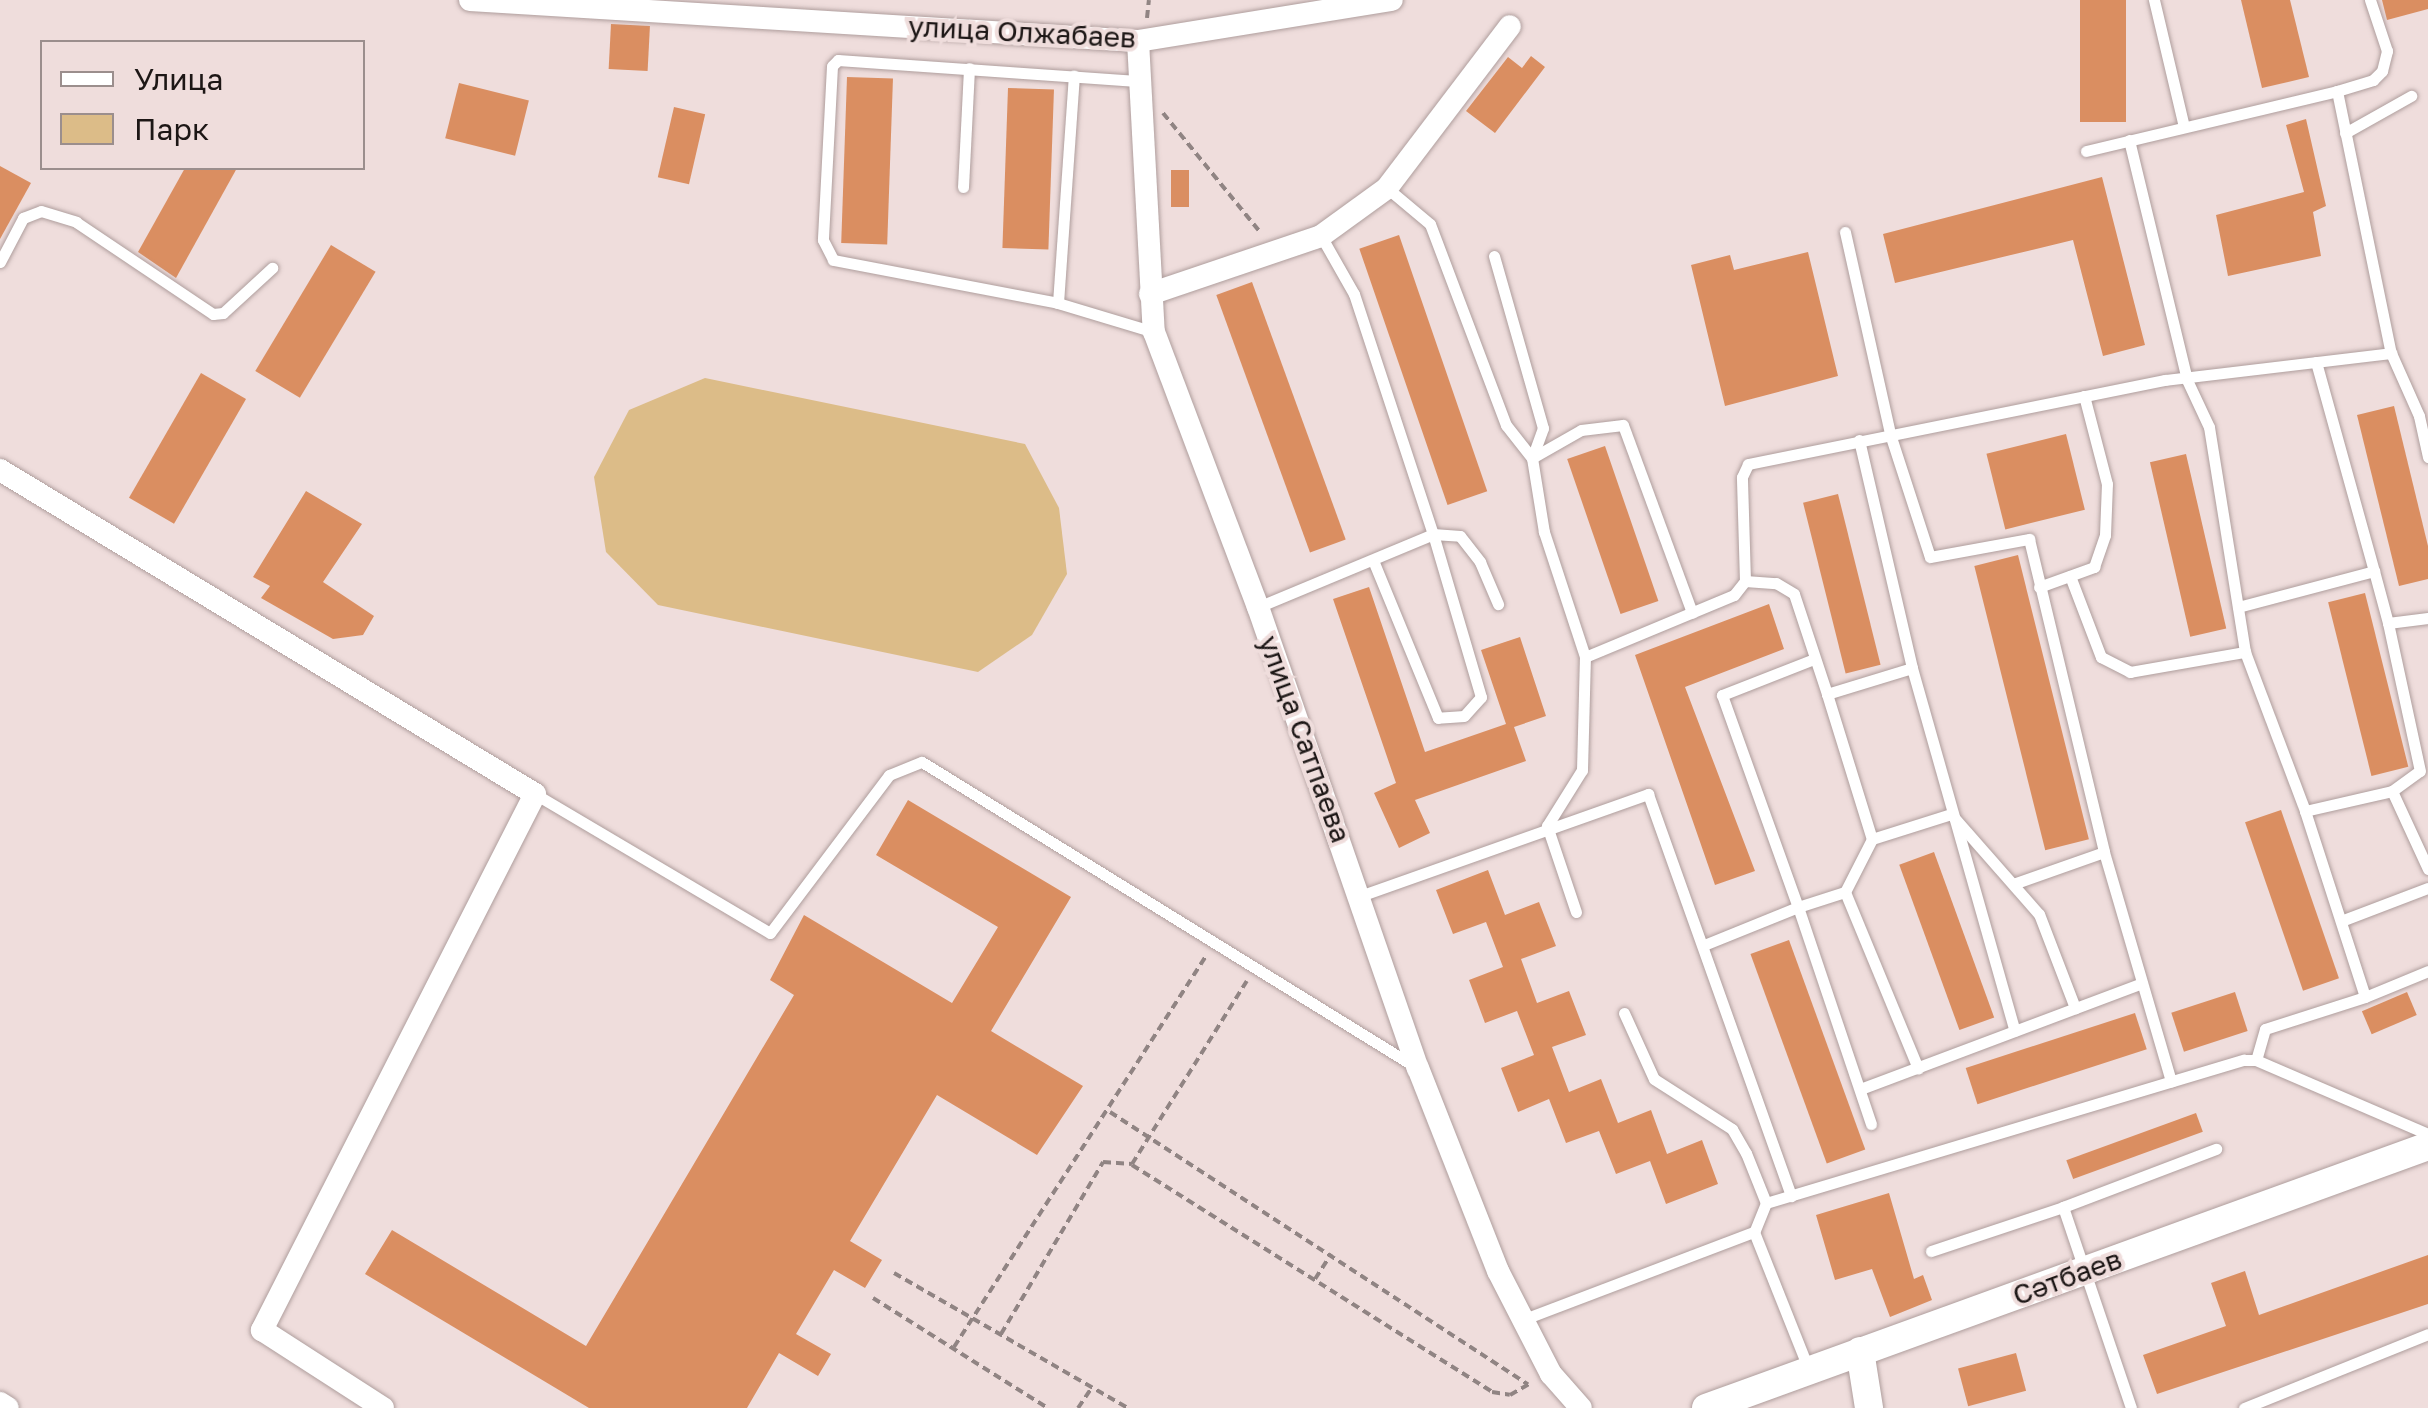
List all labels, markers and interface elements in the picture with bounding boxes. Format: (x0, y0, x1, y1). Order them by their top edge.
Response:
street label: улица Олжабаев (907, 9, 1137, 55)
legend (40, 40, 365, 170)
text: Улица (134, 61, 223, 97)
text: Парк (134, 111, 209, 147)
street label: улица Сатпаева (1252, 631, 1358, 847)
street label: Сәтбаев (2008, 1242, 2126, 1312)

